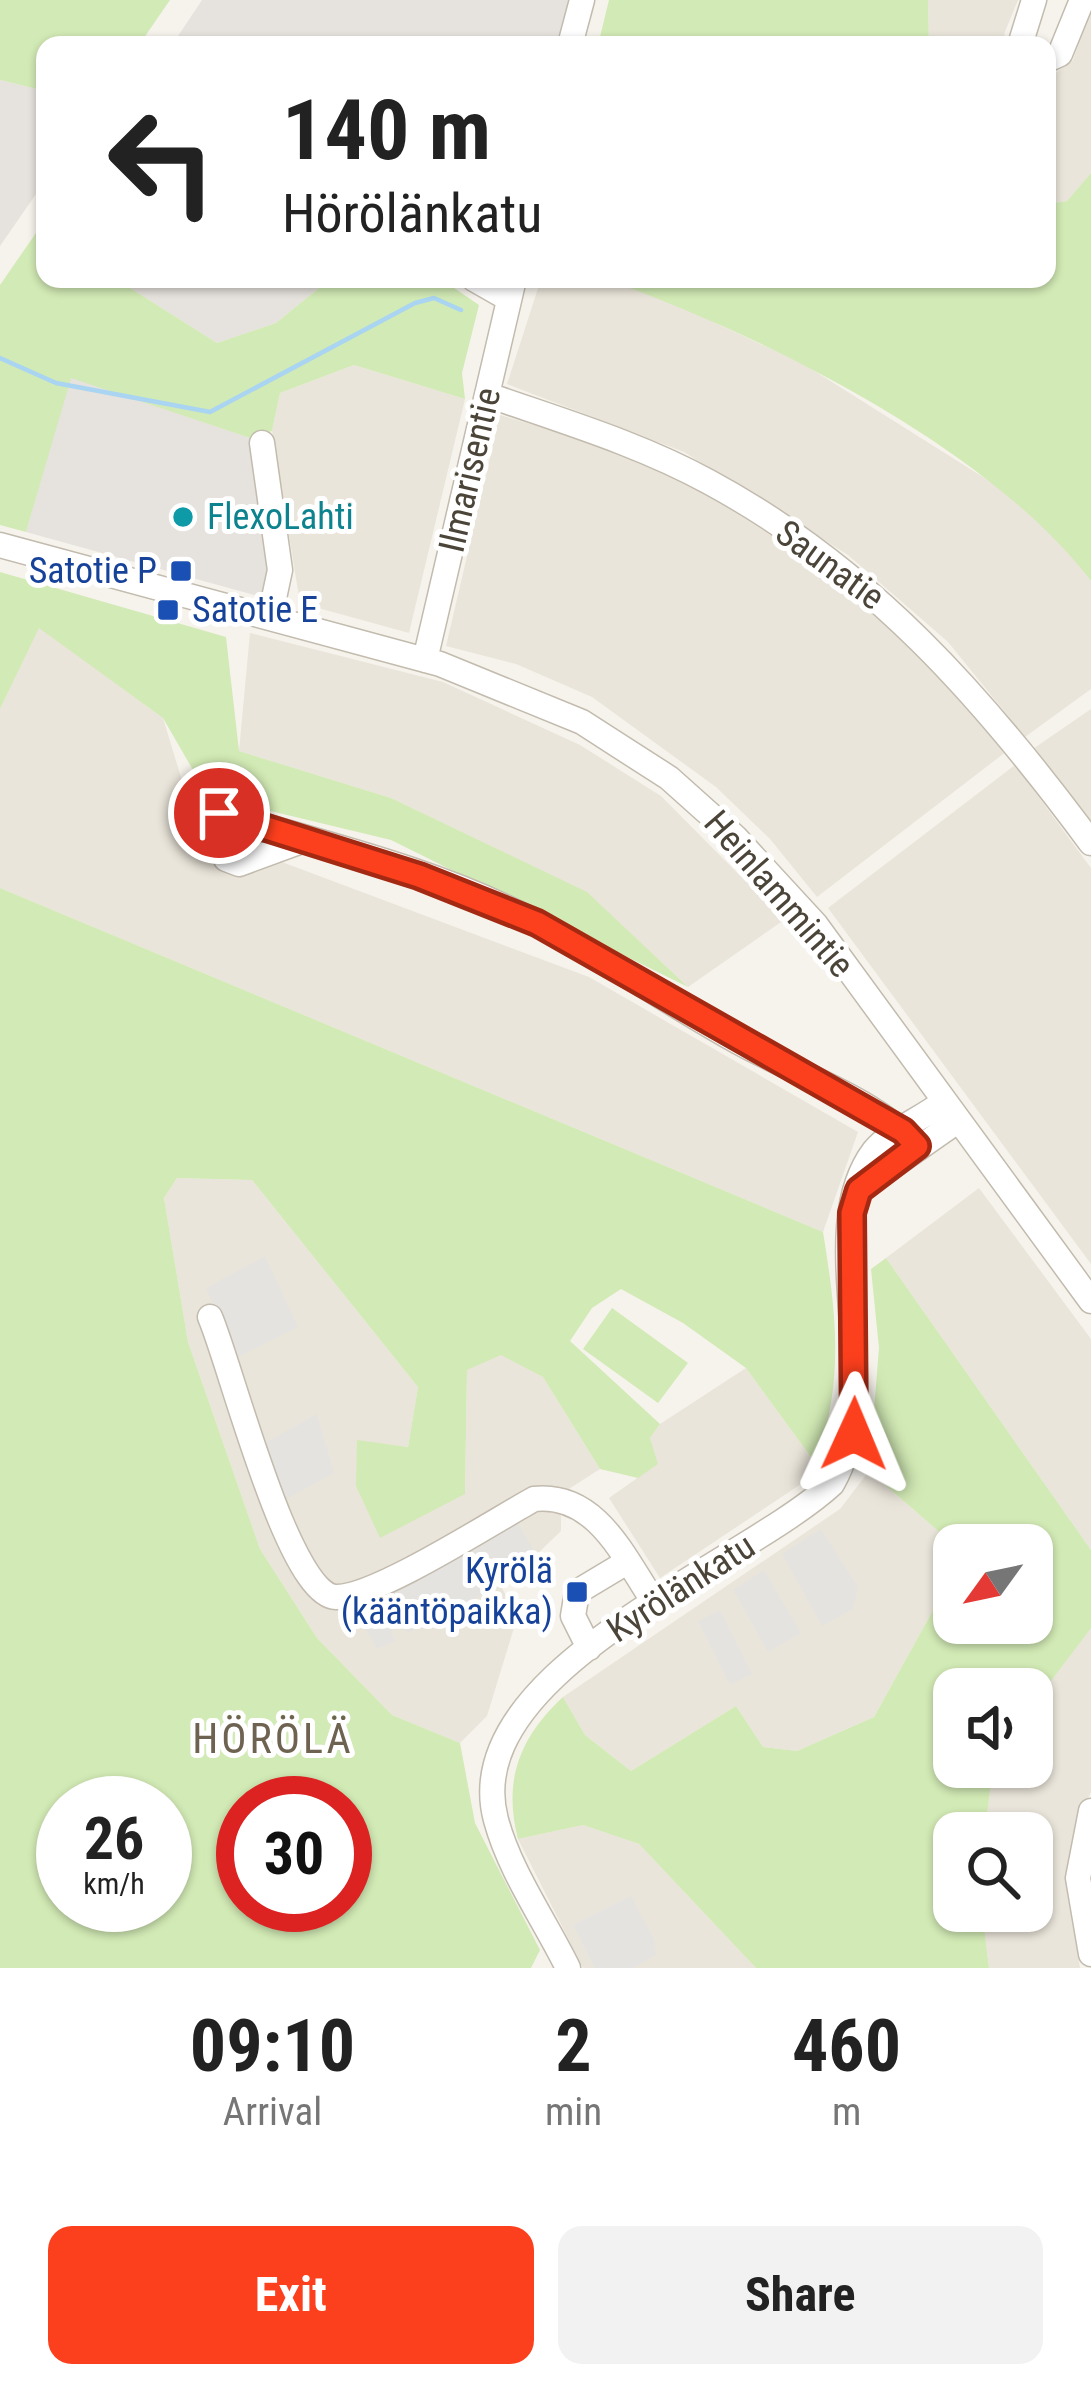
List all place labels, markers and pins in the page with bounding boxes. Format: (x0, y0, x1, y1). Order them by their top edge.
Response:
place label: FlexoLahti (207, 496, 354, 538)
marker: FlexoLahti (170, 504, 196, 530)
place label: Satotie P (29, 550, 157, 592)
marker: Satotie P (168, 558, 194, 584)
place label: Satotie E (192, 589, 318, 631)
marker: Satotie E (155, 597, 181, 623)
pin (168, 762, 270, 864)
place label: Kyrölä (kääntöpaikka) (341, 1550, 553, 1633)
marker: Kyrölä (kääntöpaikka) (564, 1579, 590, 1605)

